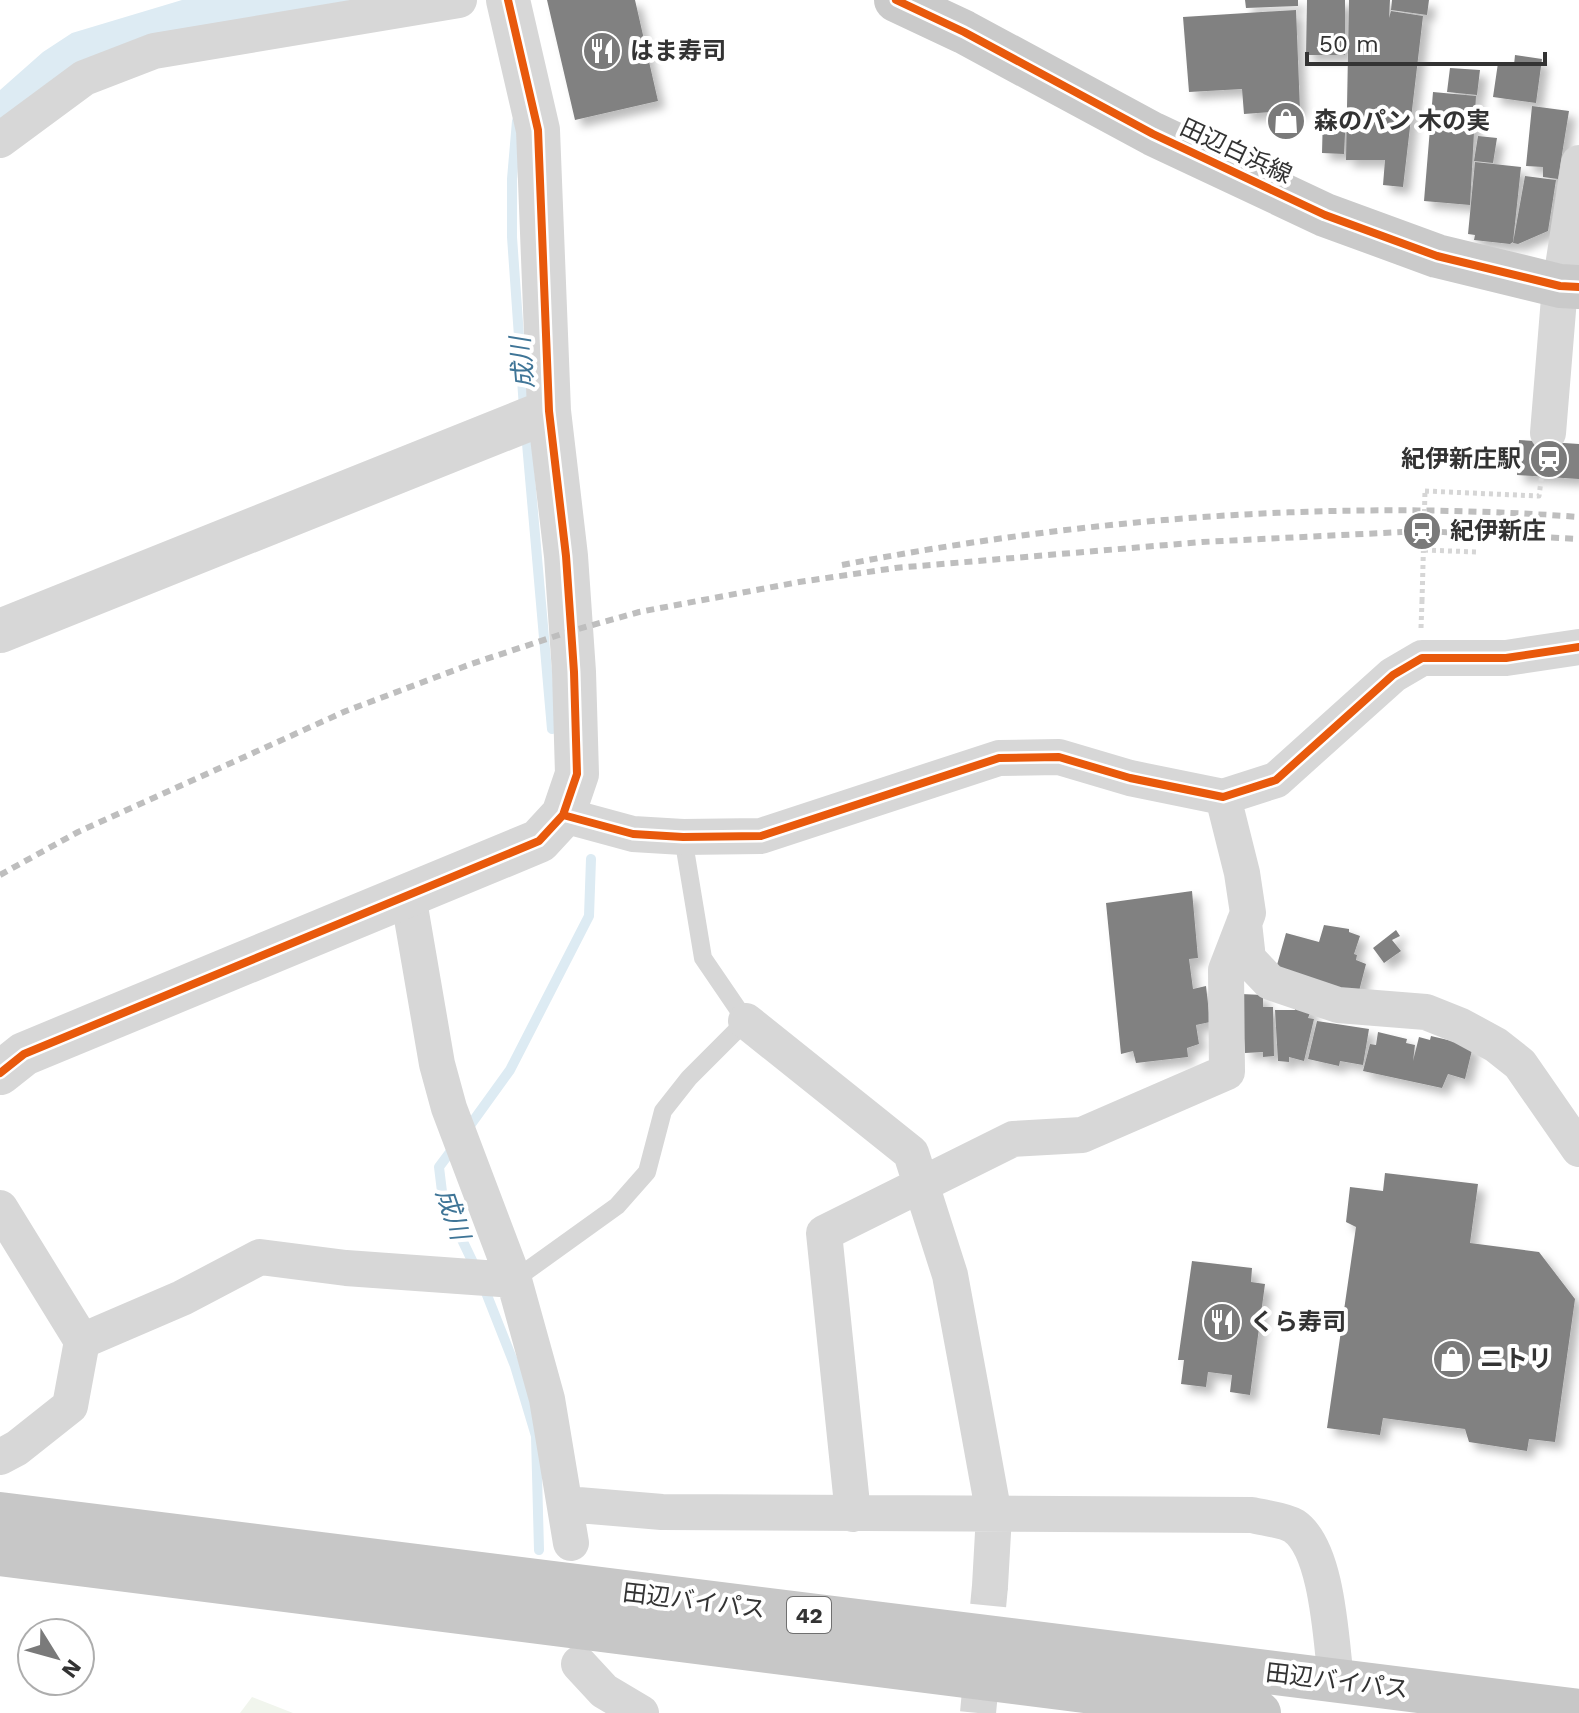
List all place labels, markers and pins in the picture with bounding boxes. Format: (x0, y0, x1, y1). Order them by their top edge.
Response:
restaurant icon: はま寿司 (581, 30, 623, 72)
place label: はま寿司 (630, 37, 726, 65)
shop icon: 森のパン 木の実 (1265, 100, 1307, 142)
place label: 森のパン 木の実 (1314, 107, 1490, 135)
station icon: 紀伊新庄駅 (1528, 438, 1570, 480)
place label: 紀伊新庄駅 (1401, 445, 1521, 473)
station icon: 紀伊新庄 (1401, 510, 1443, 552)
place label: 紀伊新庄 (1450, 517, 1546, 545)
restaurant icon: くら寿司 (1201, 1301, 1243, 1343)
place label: くら寿司 (1250, 1308, 1346, 1336)
shop icon: ニトリ (1431, 1338, 1473, 1380)
place label: ニトリ (1480, 1345, 1552, 1373)

